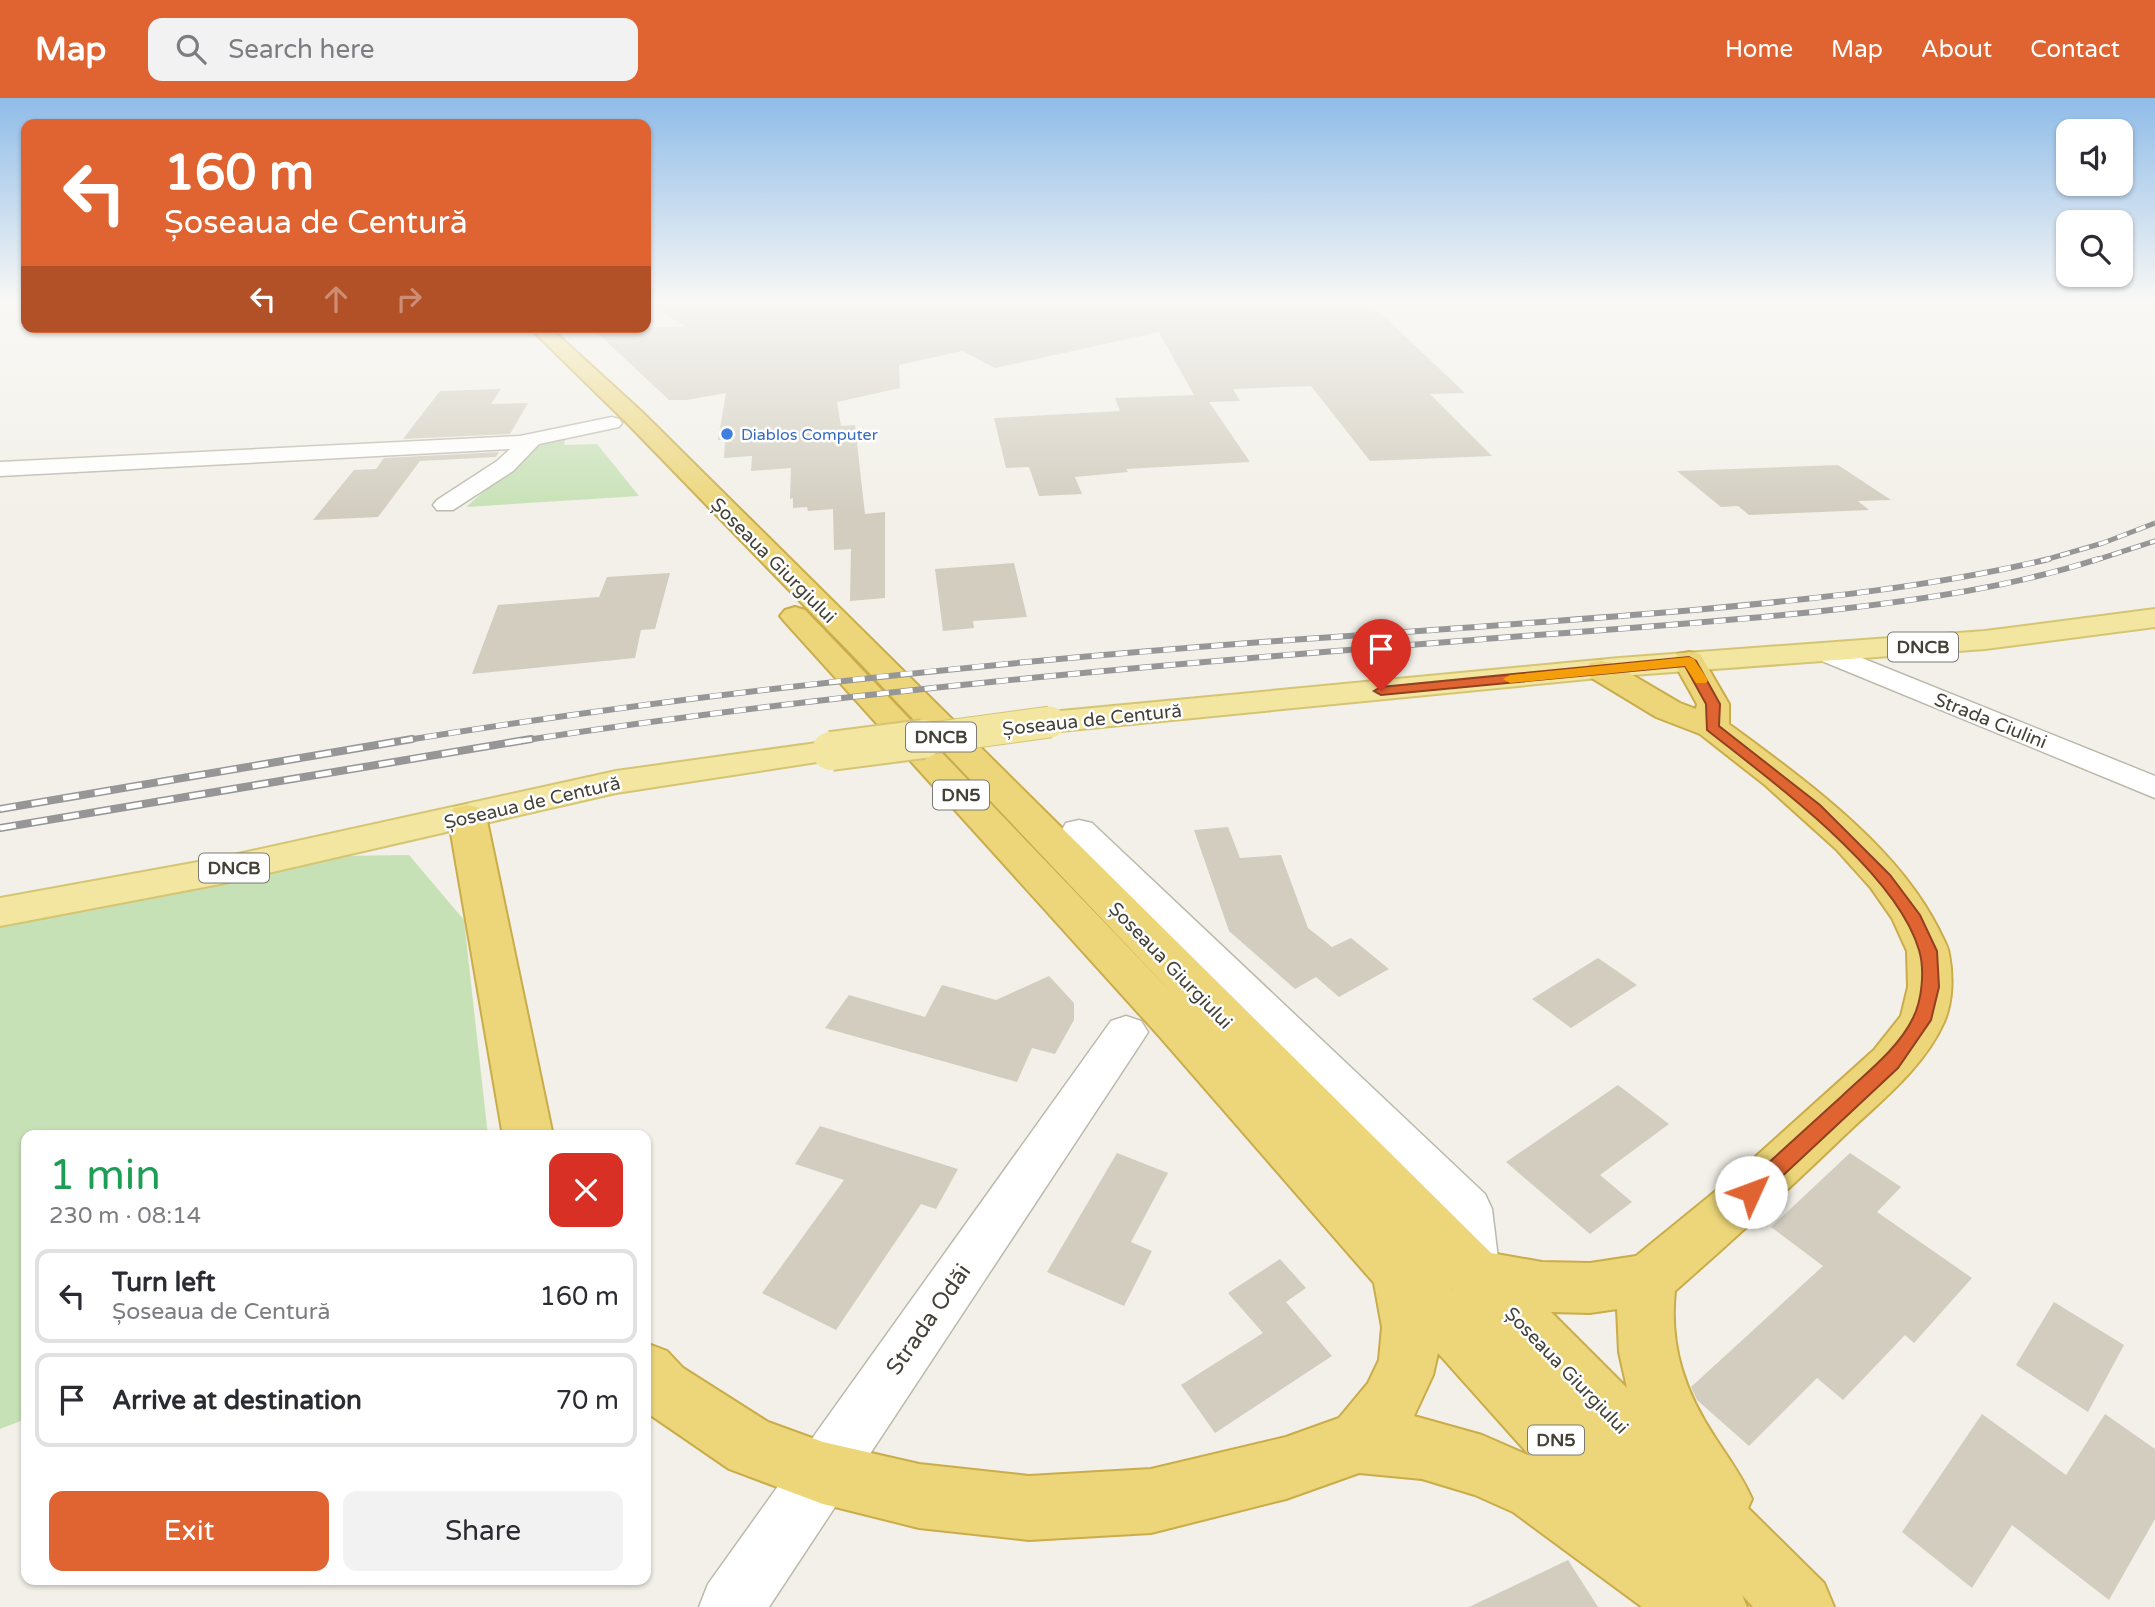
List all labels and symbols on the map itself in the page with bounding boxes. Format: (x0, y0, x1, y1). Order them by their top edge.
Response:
place label: Diablos Computer (741, 425, 879, 445)
marker: Diablos Computer (719, 426, 735, 442)
street label: Șoseaua Giurgiului (706, 494, 840, 628)
pin (1351, 619, 1411, 691)
road number: DNCB (1888, 632, 1958, 662)
street label: Strada Ciulini (1931, 688, 2050, 753)
street label: Șoseaua de Centură (1001, 700, 1183, 740)
road number: DNCB (906, 722, 976, 752)
street label: Șoseaua de Centură (442, 772, 623, 834)
road number: DN5 (933, 780, 989, 810)
road number: DNCB (199, 854, 269, 882)
street label: Șoseaua Giurgiului (1104, 898, 1237, 1034)
position arrow (1714, 1155, 1788, 1229)
street label: Strada Odăi (880, 1259, 977, 1380)
street label: Șoseaua Giurgiului (1500, 1303, 1633, 1439)
road number: DN5 (1528, 1426, 1584, 1455)

